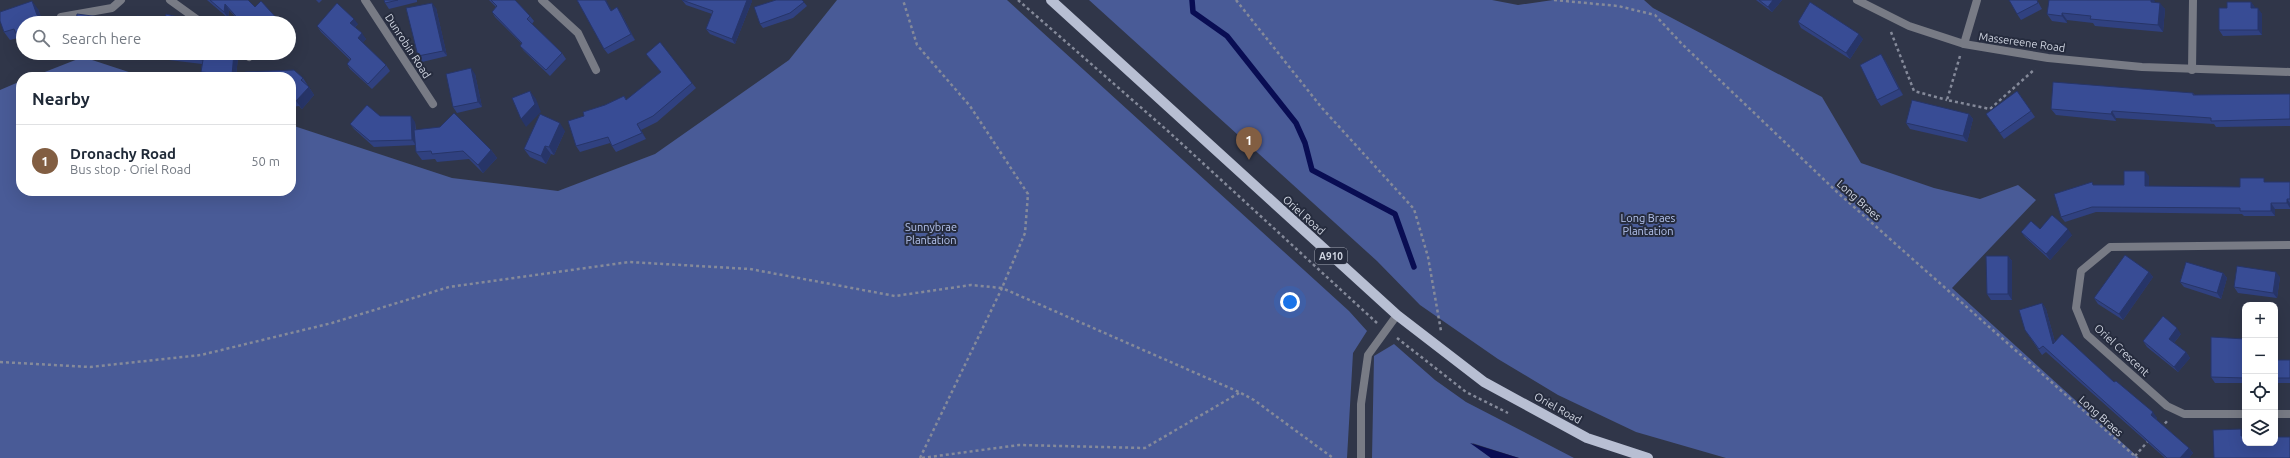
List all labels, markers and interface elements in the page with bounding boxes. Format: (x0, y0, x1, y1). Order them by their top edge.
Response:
street label: Dunrobin Road (383, 12, 433, 80)
search box (16, 16, 296, 60)
icon: search (30, 27, 52, 49)
text: Search here (62, 30, 141, 47)
street label: Massereene Road (1978, 30, 2066, 54)
text: Nearby (32, 89, 90, 108)
pin: 1 (1236, 127, 1262, 160)
text: Dronachy Road (70, 145, 176, 162)
text: 1 (41, 154, 49, 168)
text: 50 m (251, 154, 280, 168)
text: Bus stop · Oriel Road (70, 162, 191, 176)
street label: Long Braes (1835, 177, 1884, 223)
street label: Oriel Road (1281, 193, 1327, 237)
park label: Long Braes Plantation (1621, 212, 1676, 237)
park label: Sunnybrae Plantation (905, 221, 957, 246)
road number: A910 (1315, 248, 1347, 264)
your location (1280, 292, 1300, 312)
map controls (2242, 302, 2278, 446)
button: + (2242, 302, 2278, 338)
street label: Oriel Crescent (2092, 322, 2152, 379)
button: − (2242, 338, 2278, 374)
button: locate (2242, 374, 2278, 410)
street label: Oriel Road (1532, 390, 1584, 426)
street label: Long Braes (2077, 393, 2126, 439)
button: layers (2242, 410, 2278, 446)

